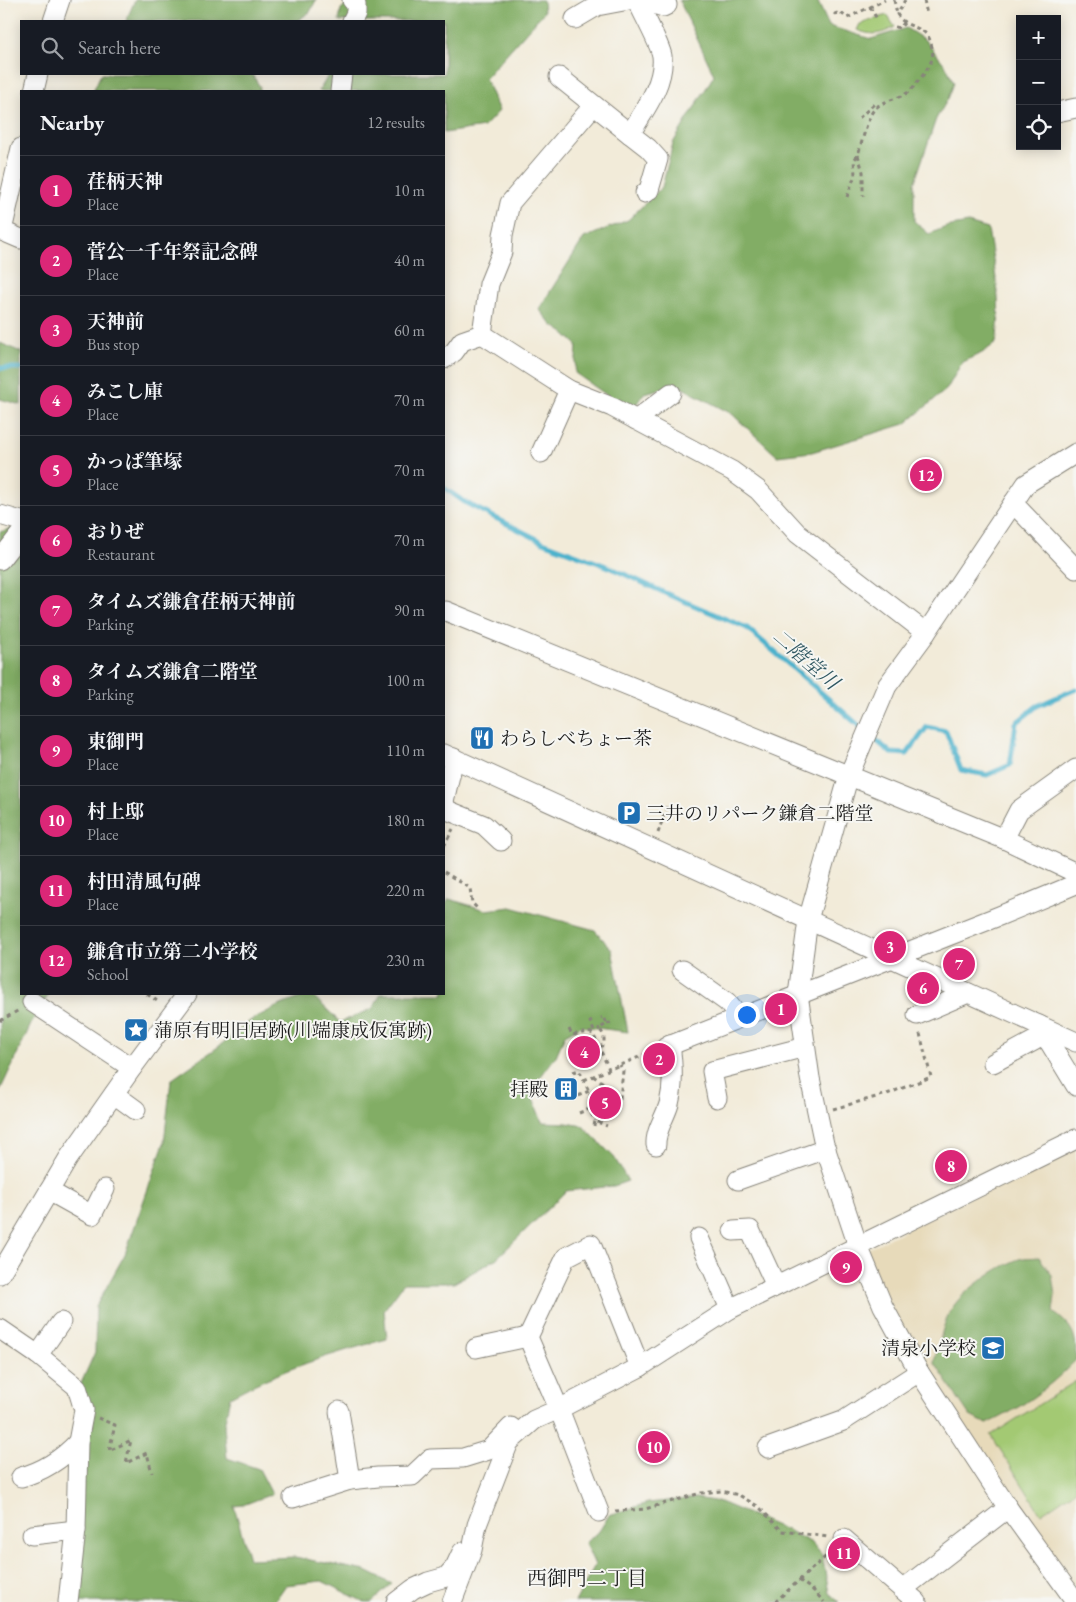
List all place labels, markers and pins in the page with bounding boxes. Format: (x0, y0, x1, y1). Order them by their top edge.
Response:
pin: 12 (910, 456, 942, 494)
restaurant icon: わらしべちょー茶 (469, 725, 495, 751)
place label: わらしべちょー茶 (500, 726, 652, 751)
parking icon: 三井のリパーク鎌倉二階堂 (616, 800, 642, 826)
place label: 三井のリパーク鎌倉二階堂 (646, 801, 873, 826)
pin: 3 (874, 928, 906, 966)
pin: 7 (943, 945, 975, 983)
pin: 6 (907, 969, 939, 1007)
pin: 1 (765, 990, 797, 1028)
place icon: 蒲原有明旧居跡(川端康成仮寓跡) (123, 1017, 149, 1043)
place label: 蒲原有明旧居跡(川端康成仮寓跡) (154, 1018, 432, 1043)
pin: 4 (568, 1033, 600, 1071)
pin: 2 (643, 1040, 675, 1078)
building icon: 拝殿 (553, 1076, 579, 1102)
place label: 拝殿 (510, 1077, 548, 1102)
pin: 5 (589, 1084, 621, 1122)
pin: 8 (935, 1147, 967, 1185)
pin: 9 (830, 1248, 862, 1286)
school or university icon: 清泉小学校 (980, 1335, 1006, 1361)
place label: 清泉小学校 (881, 1336, 976, 1361)
pin: 10 (638, 1428, 670, 1466)
pin: 11 (828, 1534, 860, 1572)

